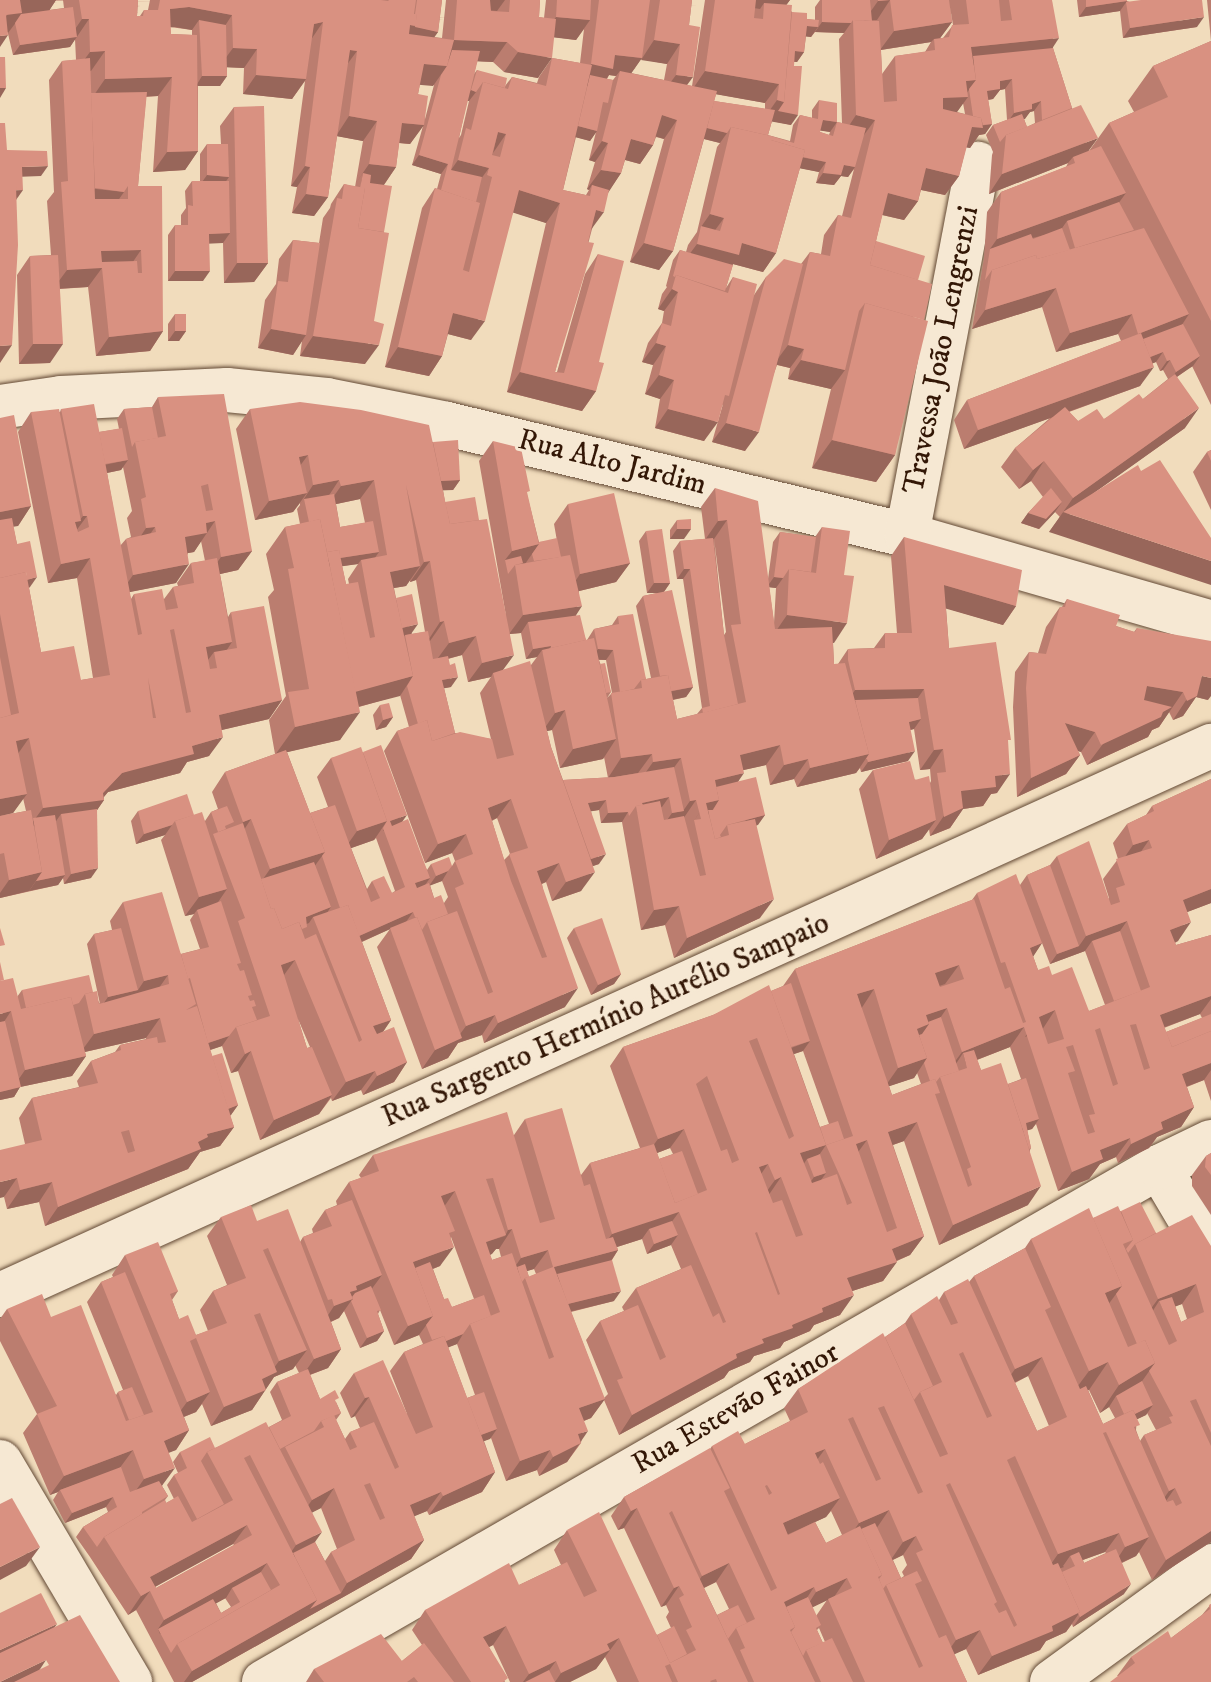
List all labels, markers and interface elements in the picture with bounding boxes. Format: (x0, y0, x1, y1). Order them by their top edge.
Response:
street label: Travessa João Lengrenzi (896, 203, 988, 497)
street label: Rua Alto Jardim (514, 422, 710, 504)
street label: Rua Sargento Hermínio Aurélio Sampaio (377, 906, 835, 1136)
street label: Rua Estevão Fainor (626, 1335, 846, 1483)

